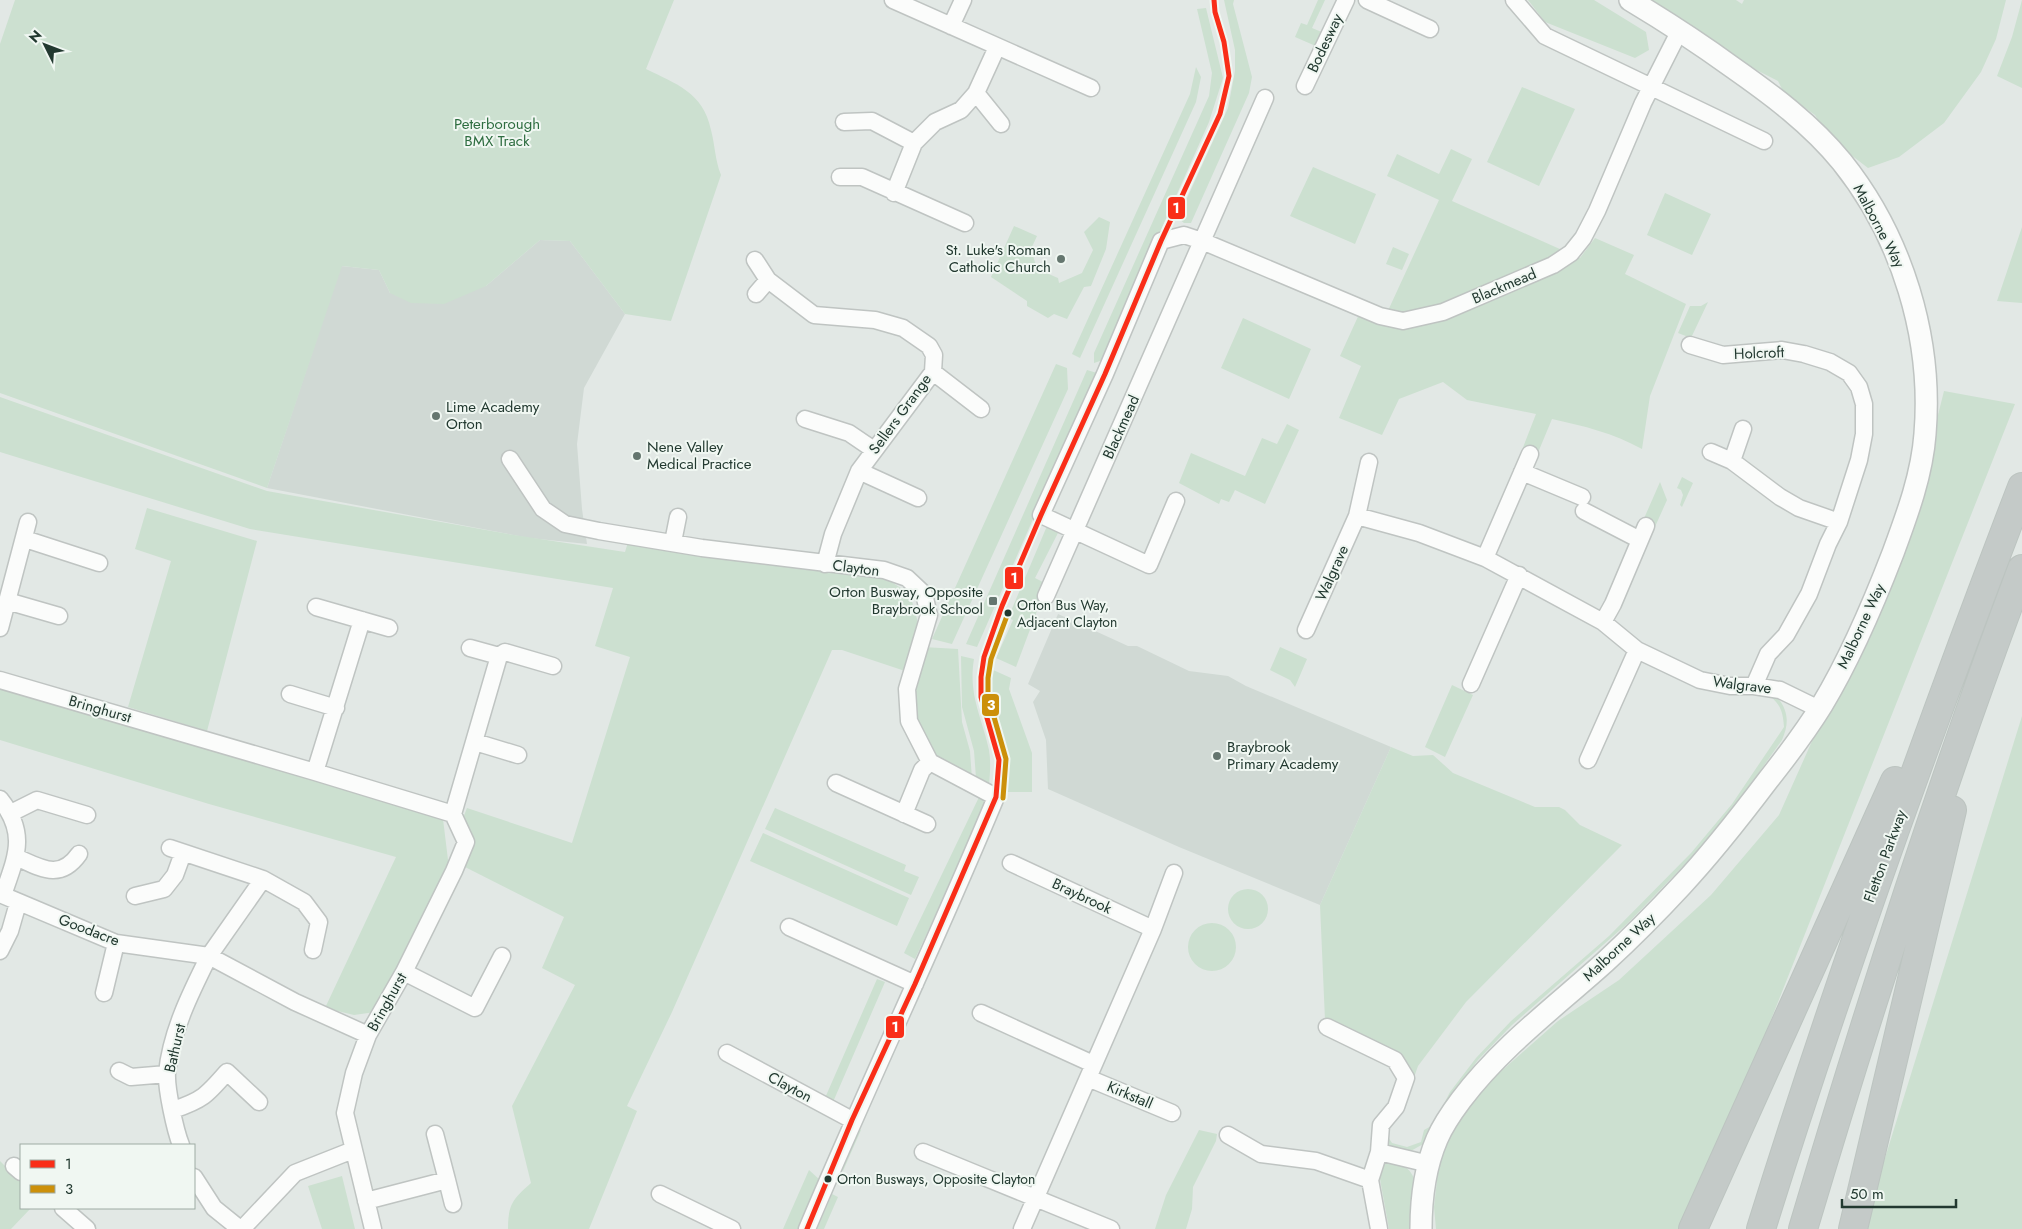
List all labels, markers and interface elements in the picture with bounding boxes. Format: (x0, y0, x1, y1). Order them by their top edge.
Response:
street label: Bodesway (1302, 10, 1348, 76)
north arrow (20, 20, 70, 70)
text: N (24, 25, 46, 47)
park label: Peterborough BMX Track (454, 113, 540, 152)
street label: Malborne Way (1848, 180, 1910, 272)
line badge: 1 (1167, 196, 1186, 220)
text: 1 (1172, 198, 1180, 218)
place label: St. Luke's Roman Catholic Church (946, 239, 1051, 278)
marker: St. Luke's Roman Catholic Church (1055, 253, 1067, 265)
street label: Blackmead (1468, 263, 1540, 309)
street label: Holcroft (1733, 341, 1785, 365)
street label: Sellers Grange (863, 369, 937, 459)
street label: Blackmead (1097, 391, 1145, 463)
place label: Lime Academy Orton (446, 396, 540, 435)
marker: Lime Academy Orton (430, 410, 442, 422)
place label: Nene Valley Medical Practice (647, 436, 752, 475)
marker: Nene Valley Medical Practice (631, 450, 643, 462)
street label: Walgrave (1310, 541, 1354, 604)
street label: Clayton (831, 554, 881, 582)
line badge: 1 (1004, 566, 1024, 590)
text: 1 (1010, 568, 1018, 588)
street label: Malborne Way (1832, 579, 1891, 672)
place label: Orton Busway, Opposite Braybrook School (829, 581, 983, 620)
marker: Orton Busway, Opposite Braybrook School (987, 595, 999, 607)
place label: Orton Bus Way, Adjacent Clayton (1017, 595, 1117, 632)
marker: Orton Bus Way, Adjacent Clayton (1003, 608, 1013, 618)
street label: Walgrave (1711, 670, 1773, 700)
street label: Bringhurst (66, 690, 134, 729)
line badge: 3 (981, 693, 1000, 717)
text: 3 (987, 695, 996, 715)
place label: Braybrook Primary Academy (1227, 736, 1339, 775)
marker: Braybrook Primary Academy (1211, 750, 1223, 762)
street label: Fletton Parkway (1858, 806, 1912, 905)
street label: Braybrook (1048, 873, 1116, 920)
street label: Malborne Way (1578, 907, 1660, 986)
street label: Goodacre (55, 908, 123, 952)
street label: Bringhurst (362, 968, 412, 1035)
line badge: 1 (885, 1015, 905, 1039)
text: 1 (891, 1017, 899, 1037)
street label: Bathurst (159, 1021, 191, 1075)
street label: Clayton (764, 1066, 816, 1108)
street label: Kirkstall (1104, 1076, 1156, 1114)
legend (20, 1144, 195, 1209)
text: 1 (65, 1153, 72, 1175)
place label: Orton Busways, Opposite Clayton (837, 1169, 1035, 1189)
marker: Orton Busways, Opposite Clayton (823, 1174, 833, 1184)
scale bar (1842, 1176, 1956, 1208)
text: 3 (65, 1178, 73, 1200)
text: 50 m (1850, 1183, 1884, 1205)

